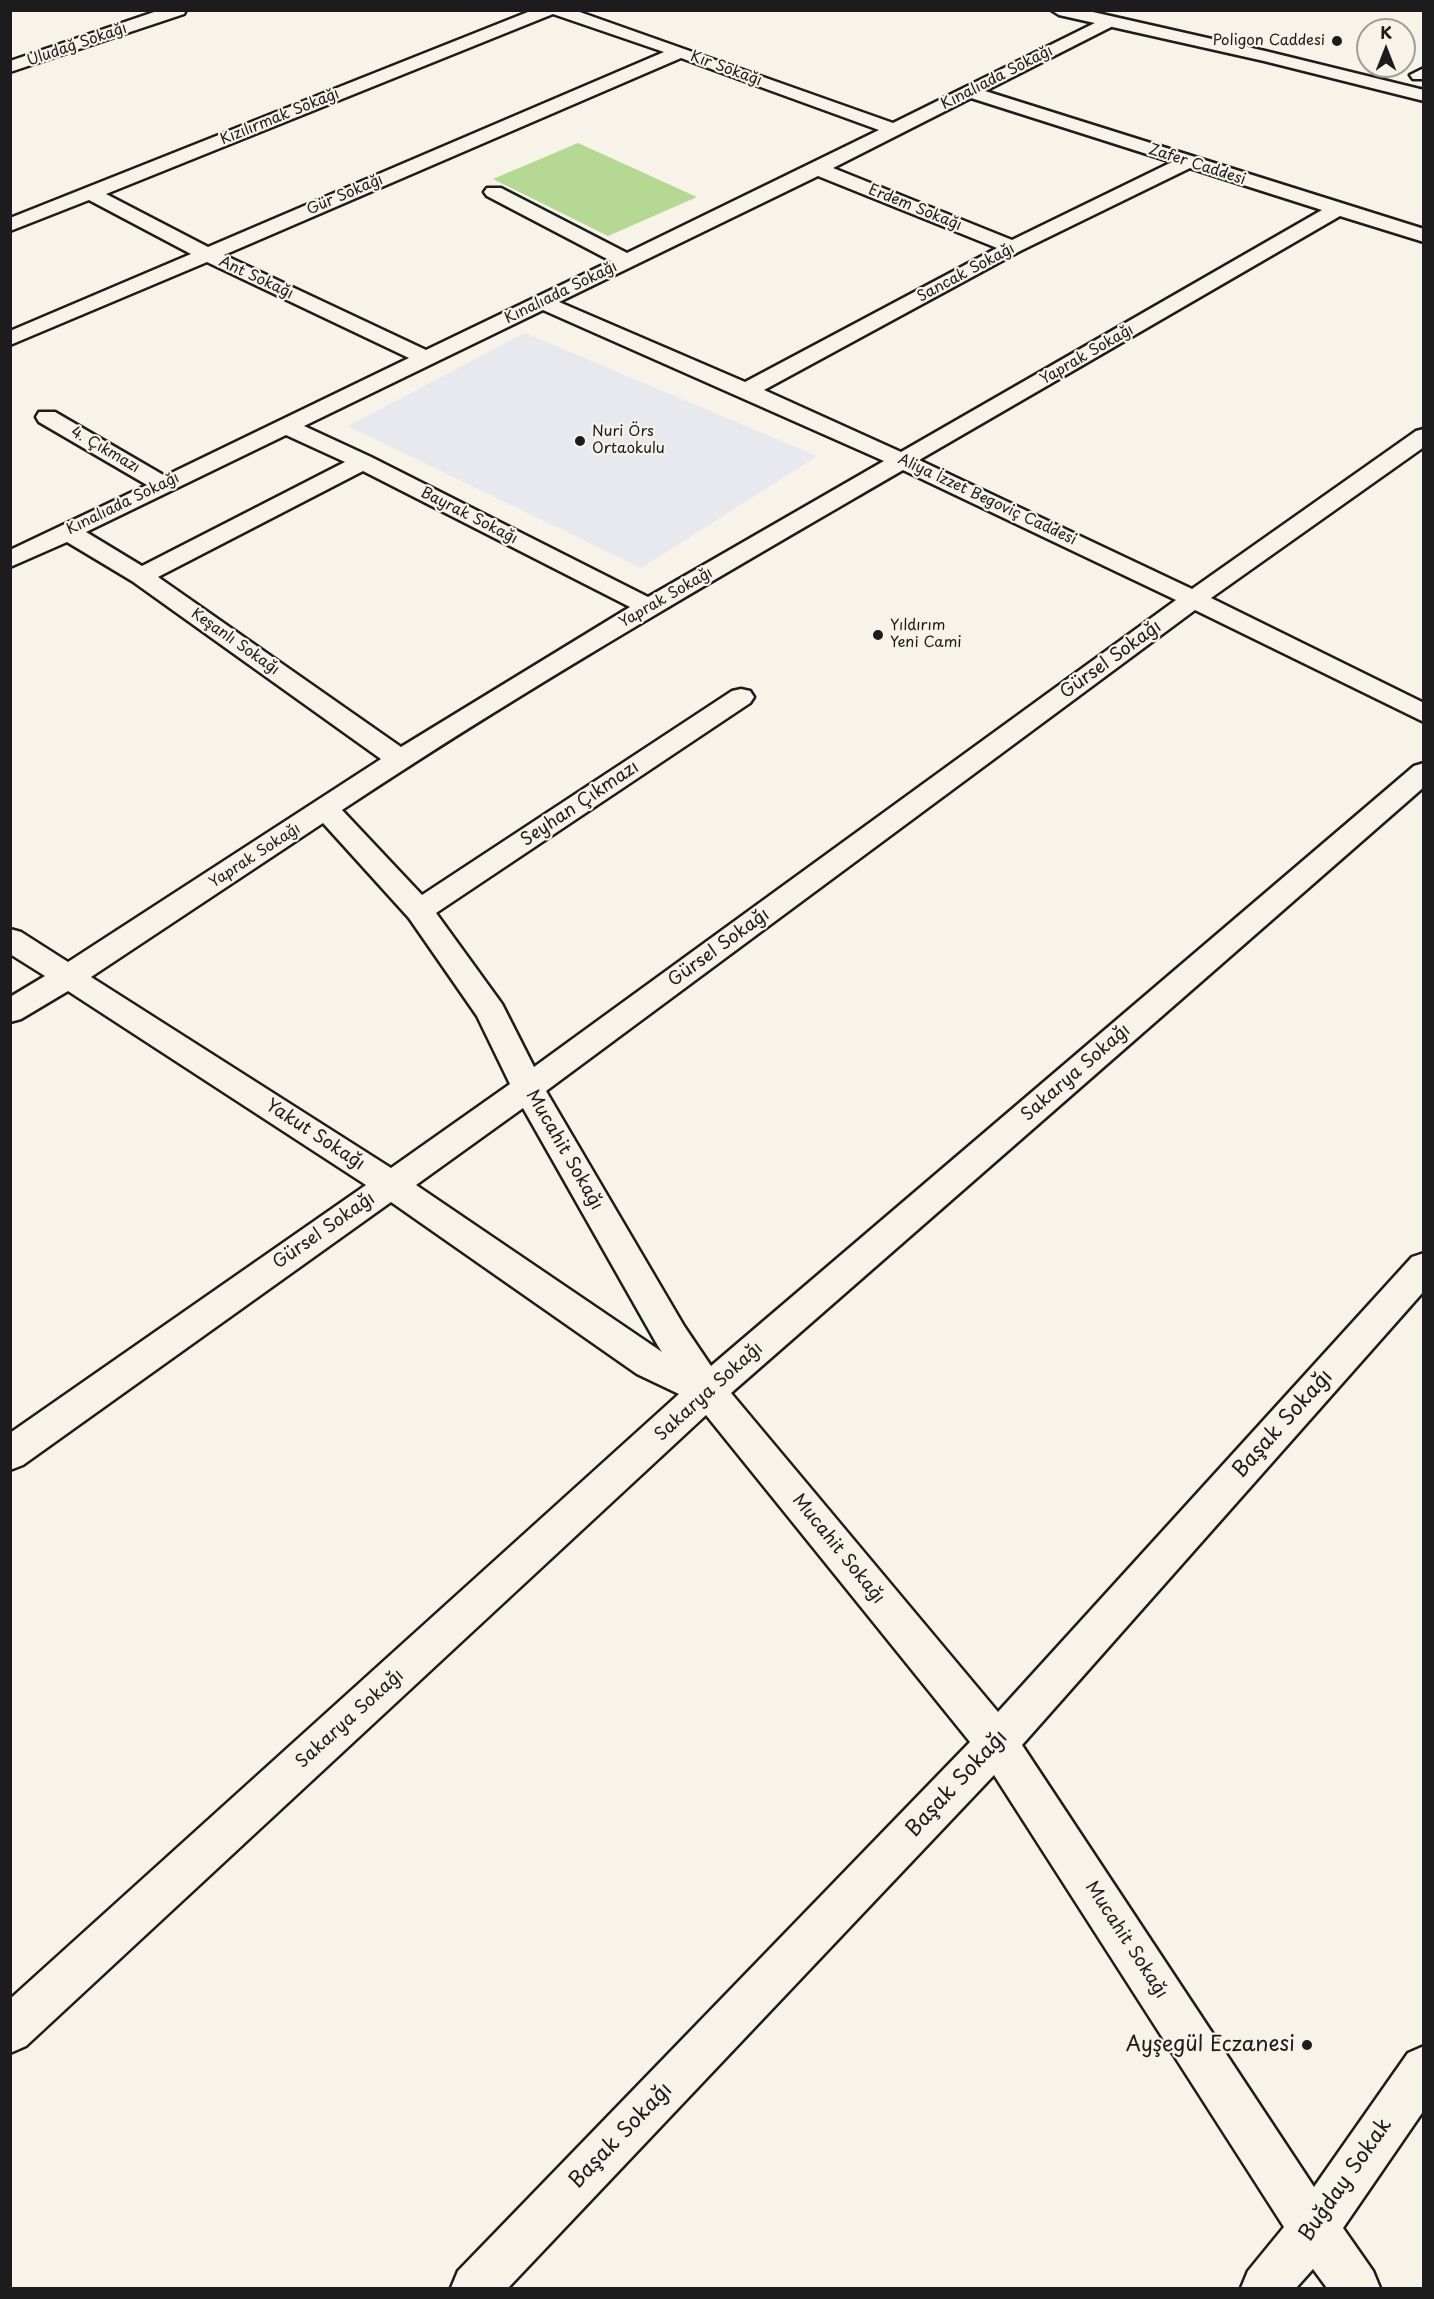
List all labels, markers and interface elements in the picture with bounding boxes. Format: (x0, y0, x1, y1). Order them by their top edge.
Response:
north arrow (1356, 18, 1416, 78)
street label: Uludağ Sokağı (25, 20, 129, 70)
text: K (1380, 20, 1392, 44)
place label: Poligon Caddesi (1213, 32, 1325, 50)
marker: Poligon Caddesi (1330, 34, 1344, 48)
street label: Kınalıada Sokağı (938, 42, 1056, 114)
street label: Kır Sokağı (688, 48, 764, 90)
street label: Kızılırmak Sokağı (218, 85, 342, 149)
street label: Zafer Caddesi (1146, 141, 1248, 189)
street label: Gür Sokağı (304, 171, 386, 219)
street label: Erdem Sokağı (866, 181, 964, 235)
street label: Sancak Sokağı (914, 240, 1018, 306)
street label: Ant Sokağı (216, 253, 296, 303)
street label: Kınalıada Sokağı (502, 258, 620, 328)
street label: Yaprak Sokağı (1037, 321, 1137, 389)
street label: 4. Çıkmazı (67, 423, 143, 477)
place label: Nuri Örs Ortaokulu (592, 423, 665, 458)
marker: Nuri Örs Ortaokulu (573, 434, 587, 448)
street label: Aliya İzzet Begoviç Caddesi (895, 451, 1079, 549)
street label: Kınalıada Sokağı (64, 469, 182, 539)
street label: Bayrak Sokağı (418, 484, 520, 548)
street label: Yaprak Sokağı (616, 564, 716, 632)
street label: Keşanlı Sokağı (188, 605, 282, 679)
street label: Gürsel Sokağı (1056, 616, 1166, 704)
place label: Yıldırım Yeni Cami (890, 617, 962, 652)
marker: Yıldırım Yeni Cami (871, 628, 885, 642)
street label: Seyhan Çıkmazı (517, 757, 643, 851)
street label: Yaprak Sokağı (206, 820, 304, 892)
street label: Gürsel Sokağı (664, 904, 774, 992)
street label: Sakarya Sokağı (1017, 1020, 1135, 1126)
street label: Mucahit Sokağı (521, 1086, 607, 1214)
street label: Yakut Sokağı (261, 1095, 369, 1175)
street label: Gürsel Sokağı (269, 1188, 379, 1274)
street label: Sakarya Sokağı (651, 1338, 767, 1446)
street label: Başak Sokağı (1228, 1365, 1338, 1483)
street label: Mucahit Sokağı (787, 1490, 889, 1608)
street label: Sakarya Sokağı (292, 1665, 408, 1773)
street label: Başak Sokağı (901, 1725, 1013, 1843)
street label: Mucahit Sokağı (1080, 1877, 1172, 2003)
place label: Ayşegül Eczanesi (1126, 2032, 1295, 2058)
marker: Ayşegül Eczanesi (1300, 2038, 1314, 2052)
street label: Başak Sokağı (564, 2078, 678, 2194)
street label: Buğday Sokak (1294, 2114, 1398, 2246)

